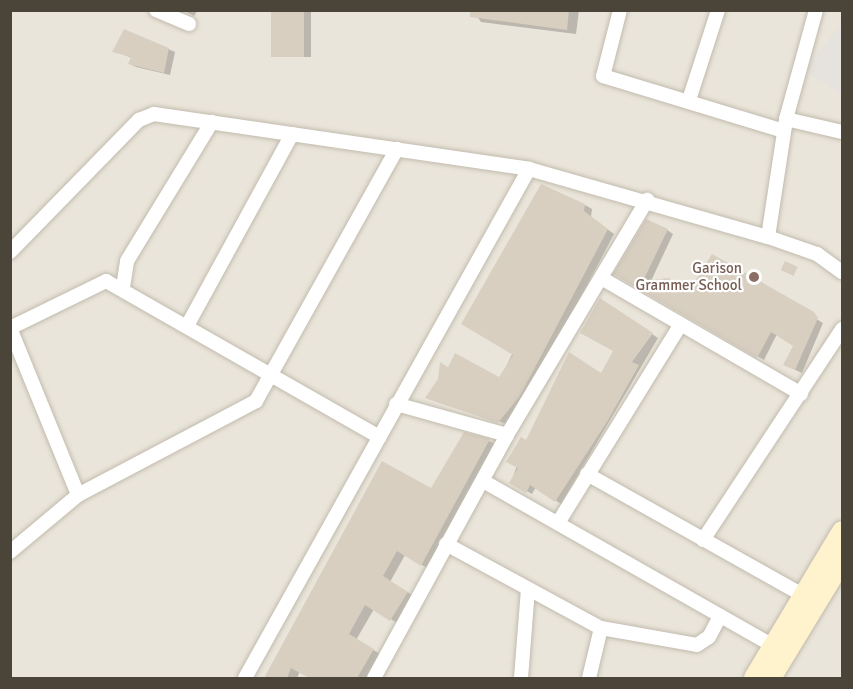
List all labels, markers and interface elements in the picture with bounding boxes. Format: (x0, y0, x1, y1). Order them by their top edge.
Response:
place label: Garison Grammer School (636, 259, 742, 294)
marker: Garison Grammer School (747, 270, 761, 284)

